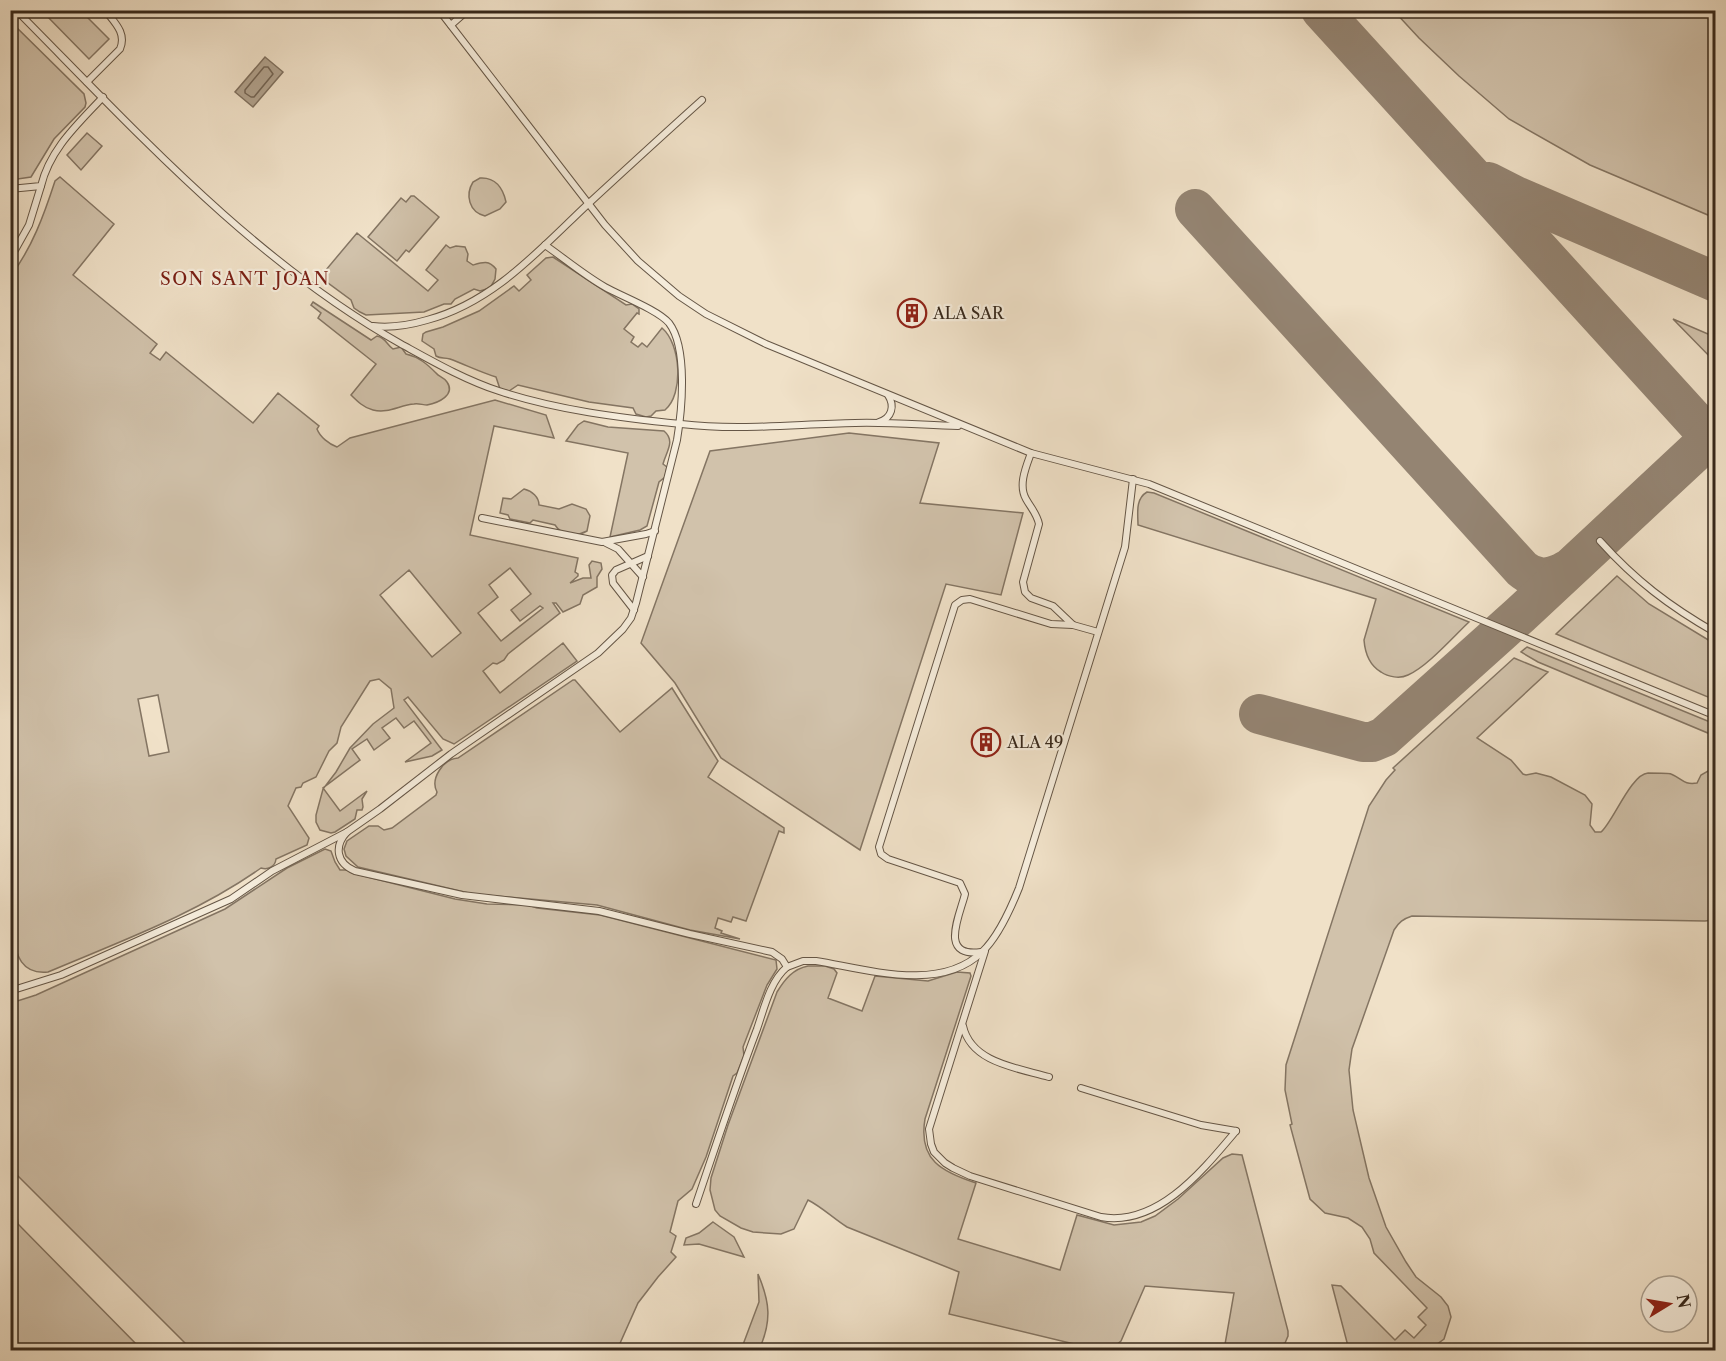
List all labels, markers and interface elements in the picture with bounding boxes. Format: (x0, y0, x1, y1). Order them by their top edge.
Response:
district label: SON SANT JOAN (160, 268, 330, 290)
building icon: ALA SAR (896, 297, 928, 329)
place label: ALA SAR (932, 303, 1005, 323)
building icon: ALA 49 (970, 726, 1002, 758)
place label: ALA 49 (1006, 732, 1063, 752)
north arrow (1639, 1274, 1699, 1334)
text: N (1673, 1292, 1695, 1310)

